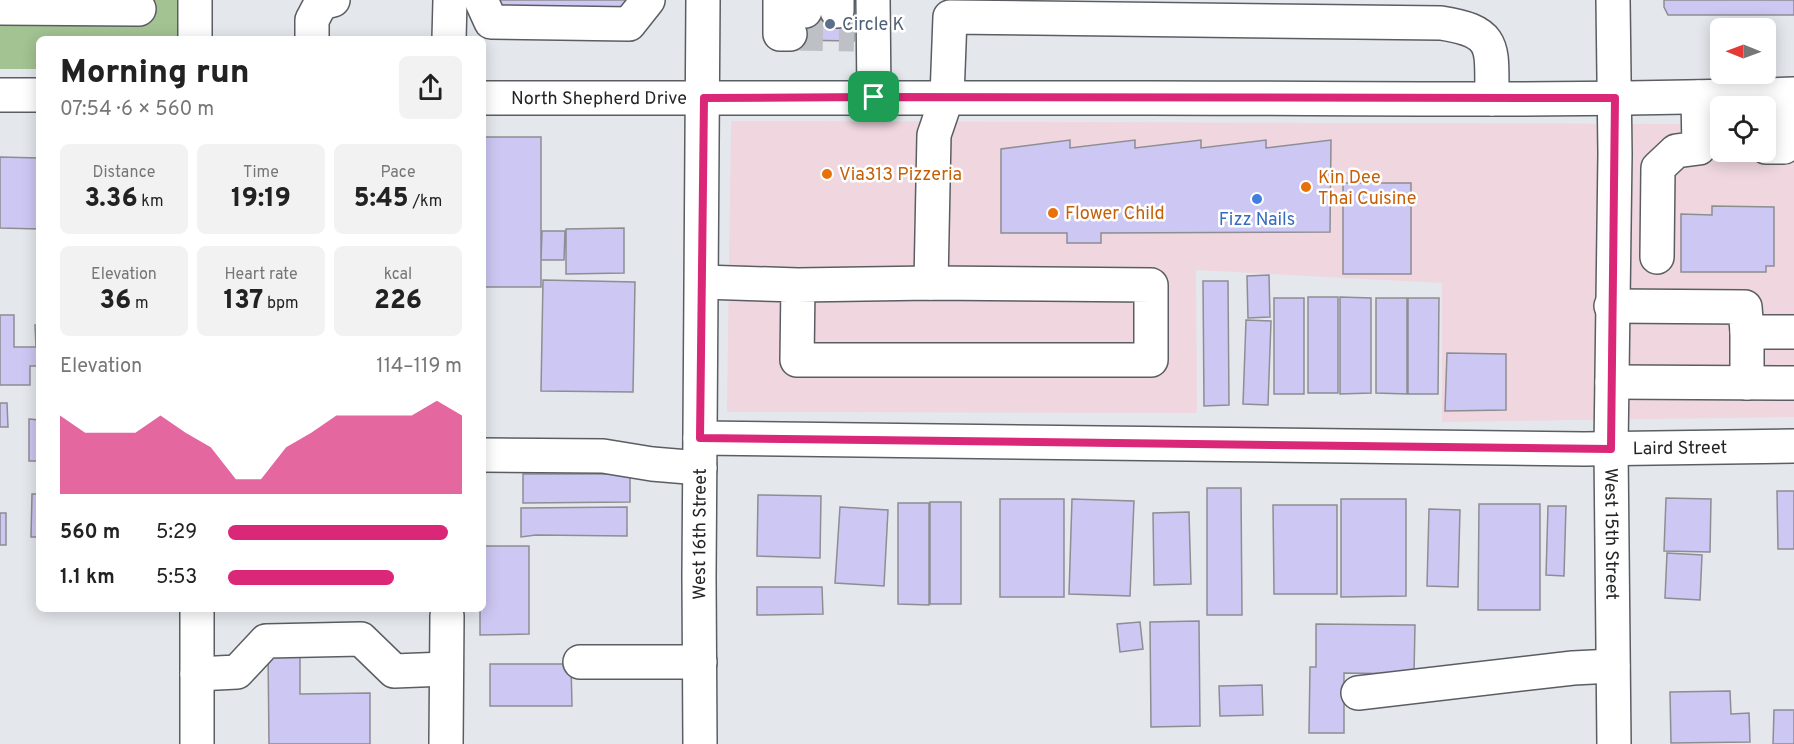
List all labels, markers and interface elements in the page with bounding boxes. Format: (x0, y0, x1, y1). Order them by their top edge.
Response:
place label: Circle K (842, 14, 904, 37)
marker: Circle K (823, 17, 837, 31)
north arrow (1710, 18, 1776, 84)
map controls (1710, 18, 1776, 162)
text: Morning run (60, 53, 250, 95)
button: share (399, 56, 462, 119)
pin (848, 71, 899, 122)
icon: arrive (857, 80, 890, 113)
street label: North Shepherd Drive (511, 88, 687, 111)
button: locate (1710, 96, 1776, 162)
text: 07:54 · 6 × 560 m (60, 97, 214, 123)
text: Distance (93, 163, 155, 183)
text: Time (243, 163, 279, 183)
text: Pace (380, 163, 416, 183)
place label: Via313 Pizzeria (839, 164, 962, 187)
marker: Via313 Pizzeria (820, 167, 834, 181)
place label: Kin Dee Thai Cuisine (1318, 167, 1416, 211)
marker: Kin Dee Thai Cuisine (1299, 180, 1313, 194)
text: 3.36 (85, 183, 138, 216)
text: 19:19 (231, 183, 291, 216)
text: 5:45 (354, 183, 409, 216)
text: km (138, 192, 163, 212)
text: /km (409, 192, 442, 212)
marker: Fizz Nails (1250, 192, 1264, 206)
place label: Flower Child (1065, 203, 1165, 226)
marker: Flower Child (1046, 206, 1060, 220)
place label: Fizz Nails (1219, 209, 1295, 232)
text: Elevation (91, 265, 157, 285)
text: Heart rate (224, 265, 298, 285)
text: kcal (384, 265, 412, 285)
text: 36 (99, 285, 131, 318)
text: 137 (224, 285, 263, 318)
text: 226 (374, 285, 422, 318)
text: m (131, 294, 149, 314)
text: bpm (263, 294, 299, 314)
text: Elevation (60, 354, 142, 380)
text: 114–119 m (376, 354, 462, 380)
street label: Laird Street (1632, 437, 1727, 461)
street label: West 16th Street (689, 468, 713, 600)
street label: West 15th Street (1598, 468, 1623, 600)
text: 560 m (60, 520, 120, 546)
text: 5:29 (156, 520, 197, 546)
text: 1.1 km (60, 565, 115, 591)
text: 5:53 (156, 565, 197, 591)

